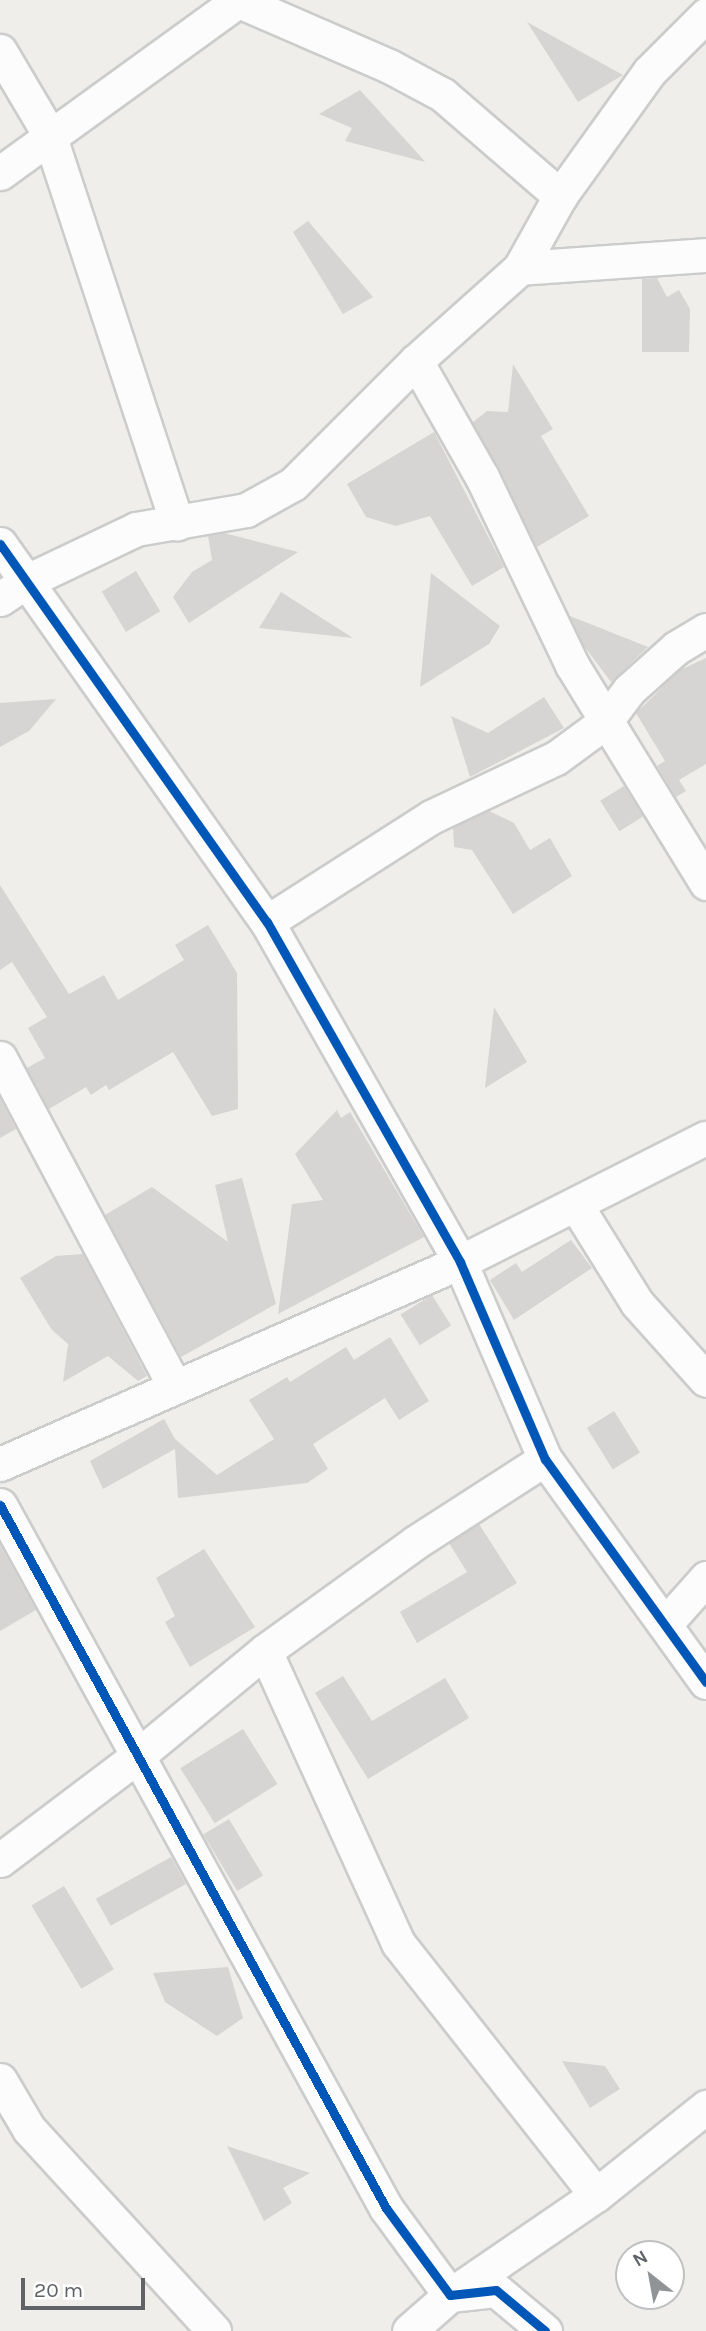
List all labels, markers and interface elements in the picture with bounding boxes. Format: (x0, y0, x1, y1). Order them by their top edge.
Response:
north arrow (615, 2240, 685, 2310)
text: N (629, 2246, 652, 2272)
scale bar (24, 2264, 149, 2308)
text: 20 m (34, 2278, 83, 2302)

